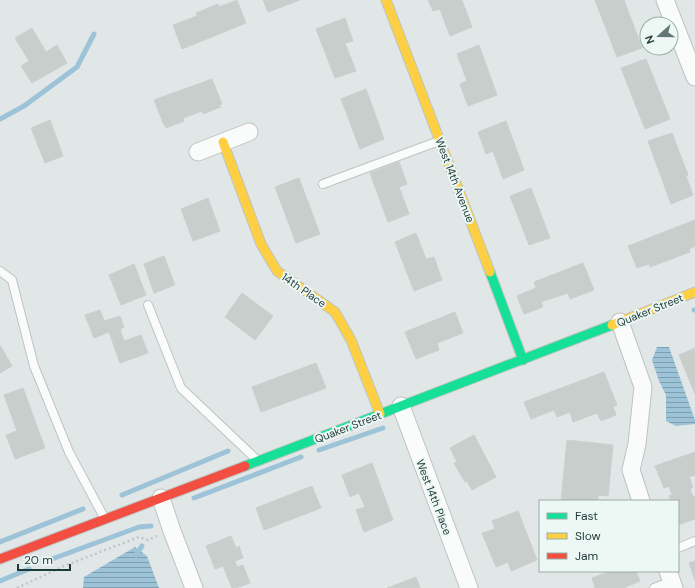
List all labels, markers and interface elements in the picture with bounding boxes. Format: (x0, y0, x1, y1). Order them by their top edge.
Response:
north arrow (639, 16, 679, 56)
text: N (642, 33, 658, 46)
street label: West 14th Avenue (432, 136, 478, 224)
street label: 14th Place (279, 270, 329, 310)
street label: Quaker Street (615, 290, 685, 330)
street label: Quaker Street (313, 408, 383, 446)
street label: West 14th Place (413, 457, 455, 537)
legend (539, 500, 679, 572)
text: Fast (575, 508, 598, 524)
text: Slow (575, 528, 601, 544)
scale bar (18, 546, 70, 572)
text: Jam (575, 548, 598, 564)
text: 20 m (24, 552, 53, 568)

